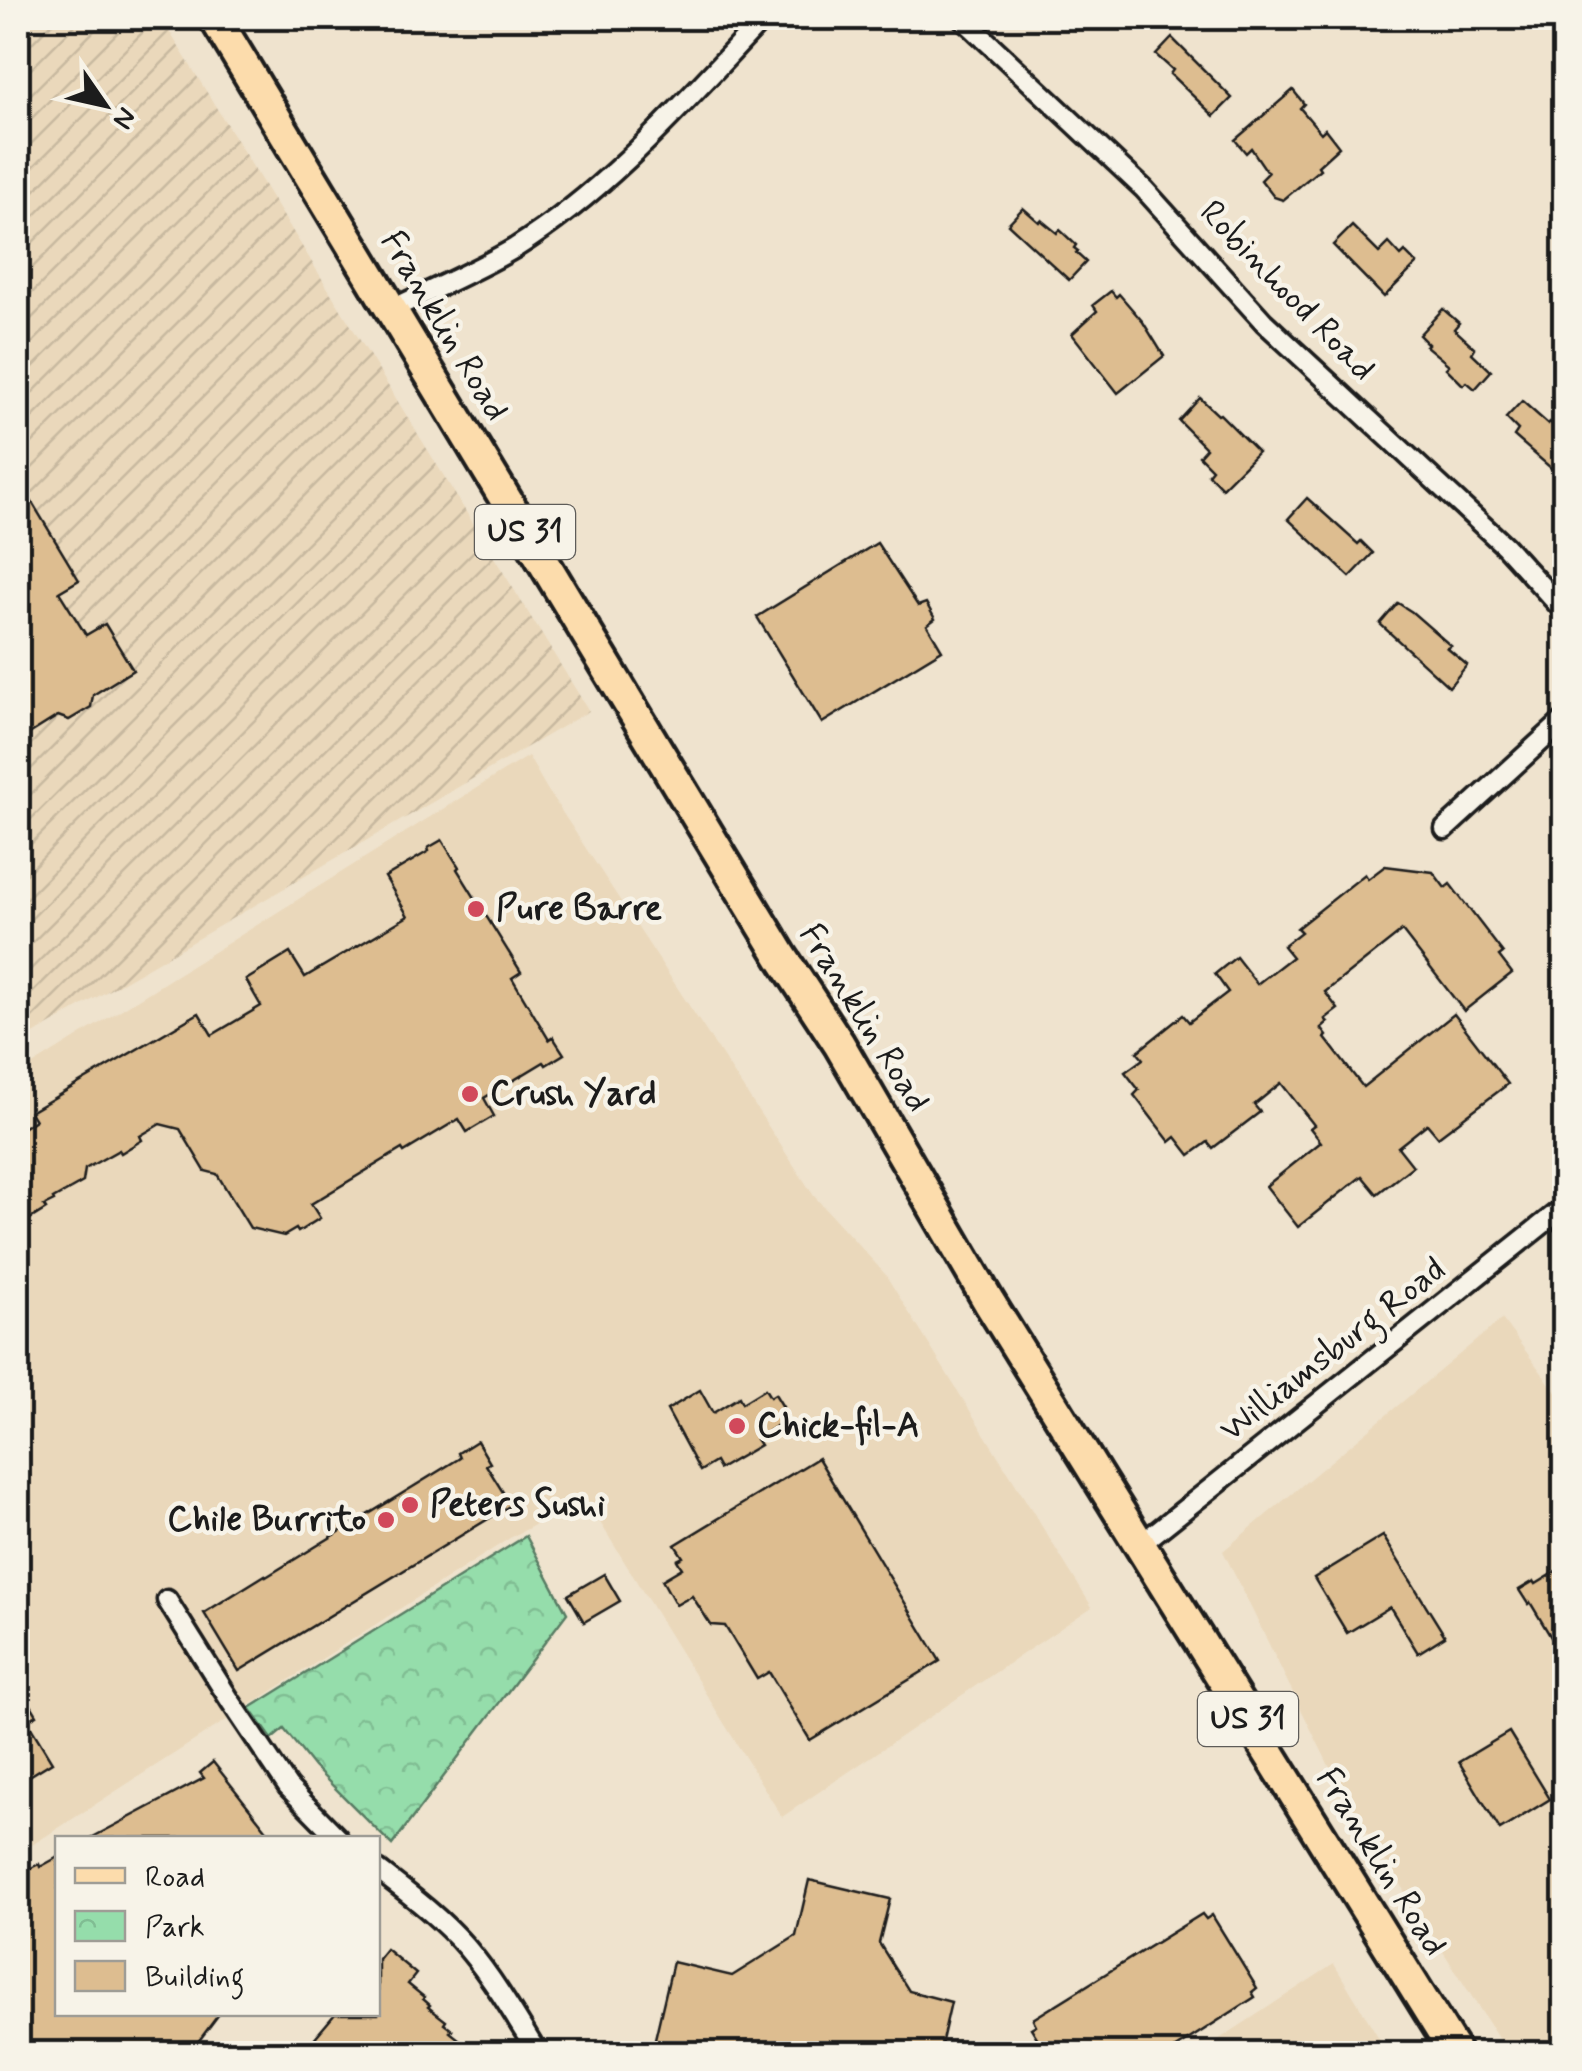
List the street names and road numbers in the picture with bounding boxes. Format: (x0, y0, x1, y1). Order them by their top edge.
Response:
street label: Robinhood Road (1189, 190, 1385, 392)
street label: Franklin Road (369, 222, 519, 430)
road number: US 31 (475, 505, 575, 559)
street label: Franklin Road (788, 915, 940, 1121)
street label: Williamsburg Road (1211, 1247, 1458, 1456)
road number: US 31 (1198, 1692, 1298, 1746)
street label: Franklin Road (1305, 1759, 1457, 1965)

